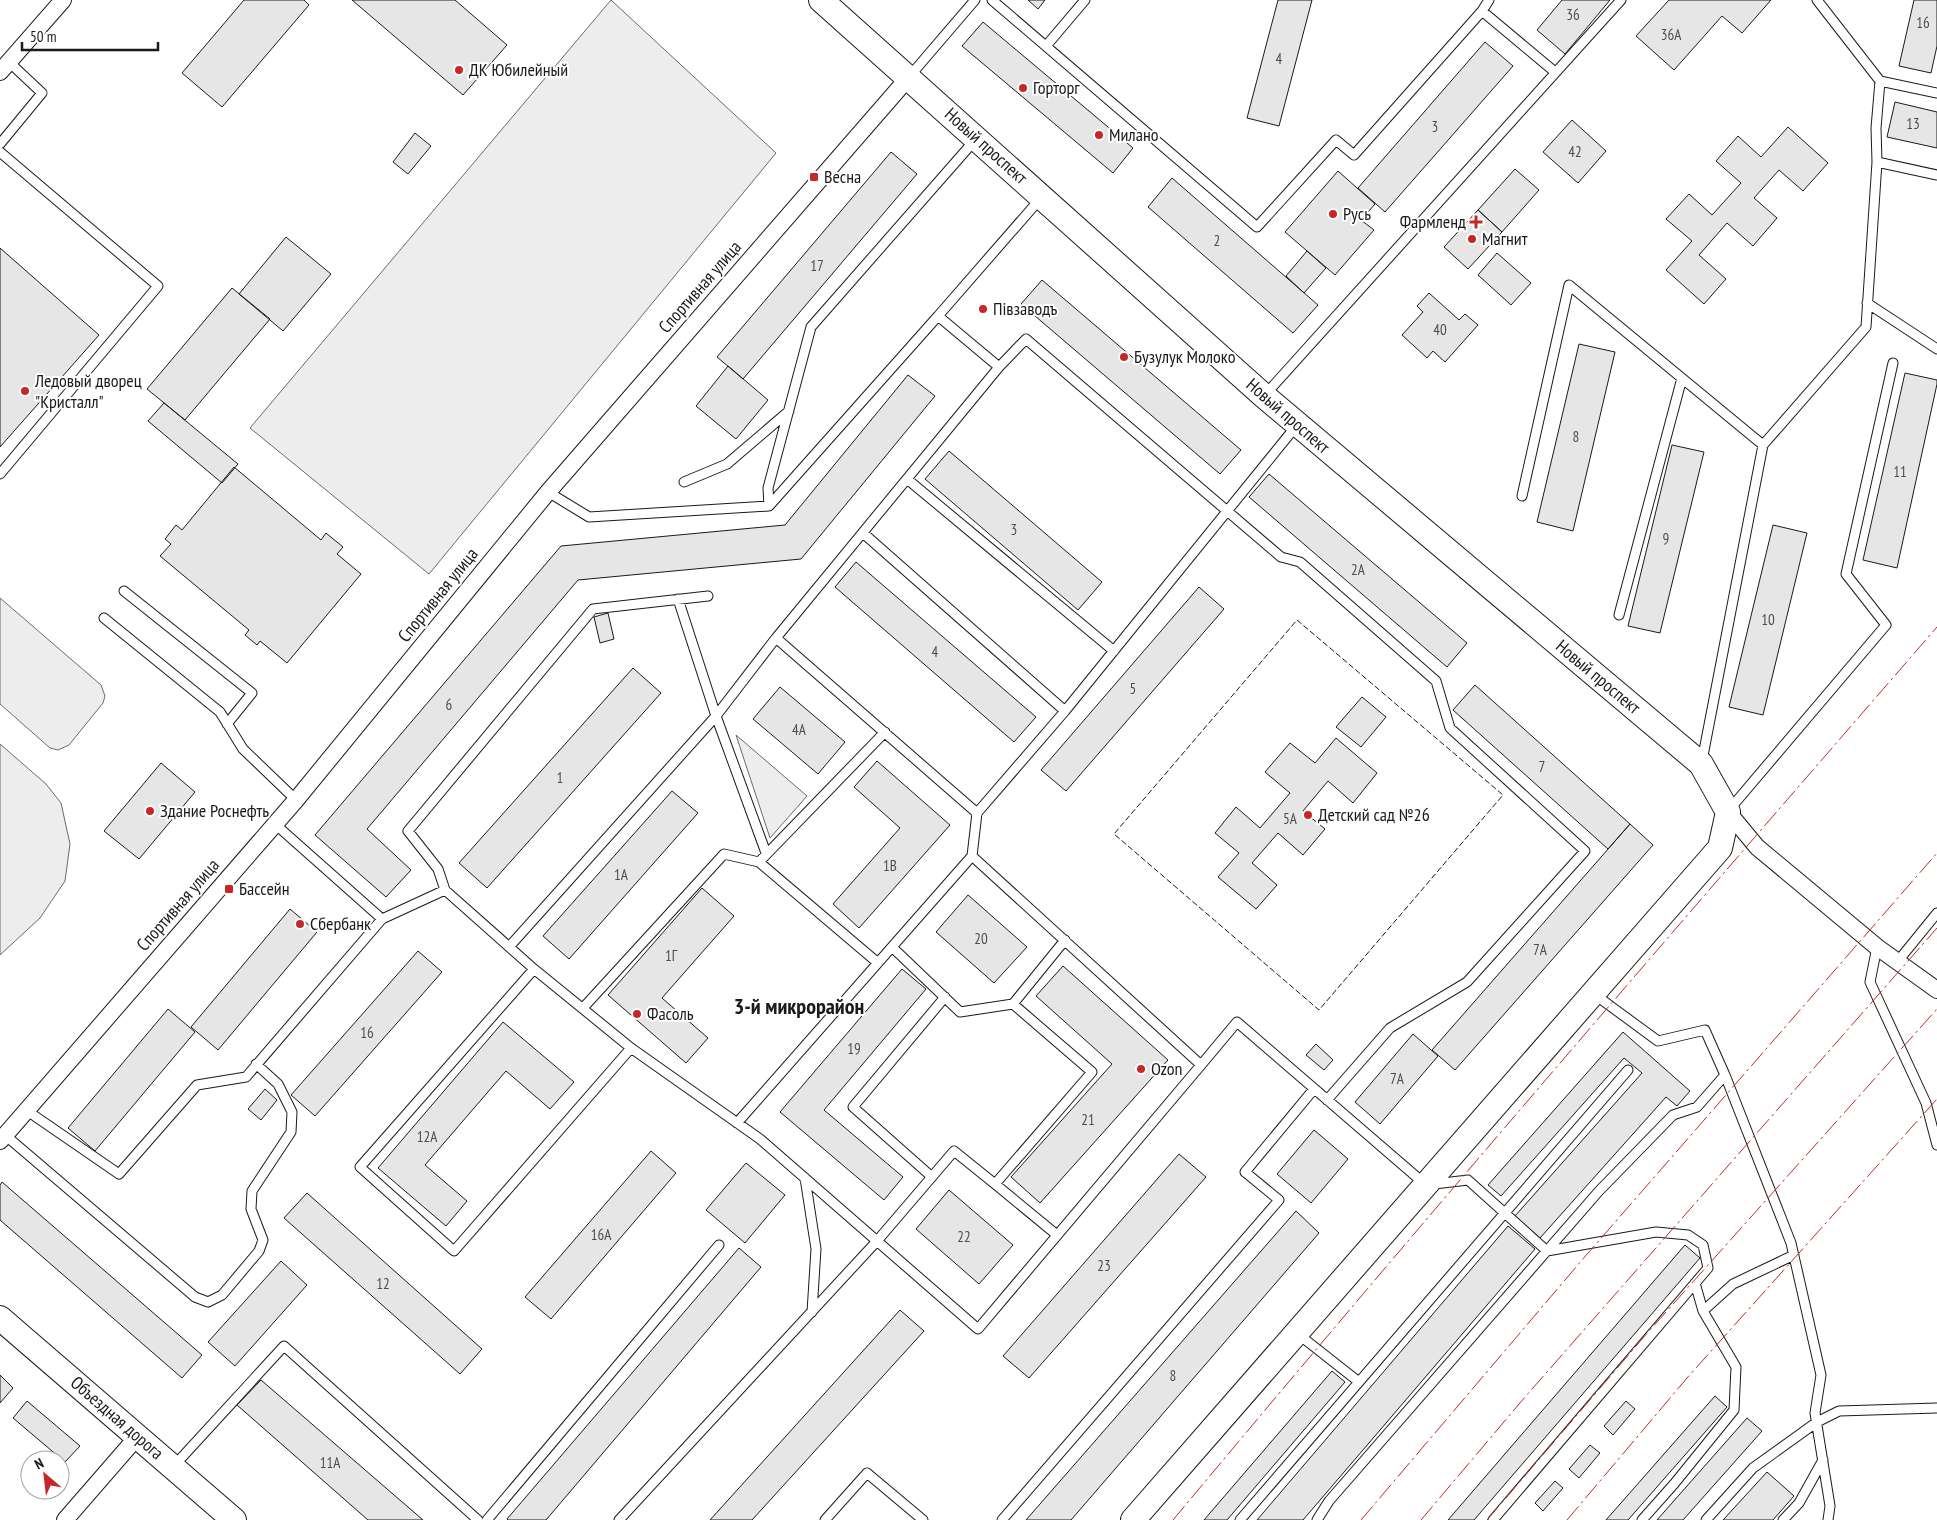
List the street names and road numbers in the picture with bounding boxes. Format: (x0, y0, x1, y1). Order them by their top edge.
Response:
street label: Новый проспект (940, 102, 1033, 189)
street label: Спортивная улица (653, 236, 746, 338)
street label: Новый проспект (1242, 373, 1335, 458)
street label: Спортивная улица (393, 543, 483, 647)
street label: Новый проспект (1551, 634, 1646, 719)
street label: Спортивная улица (131, 854, 224, 956)
street label: Объездная дорога (66, 1371, 169, 1464)

